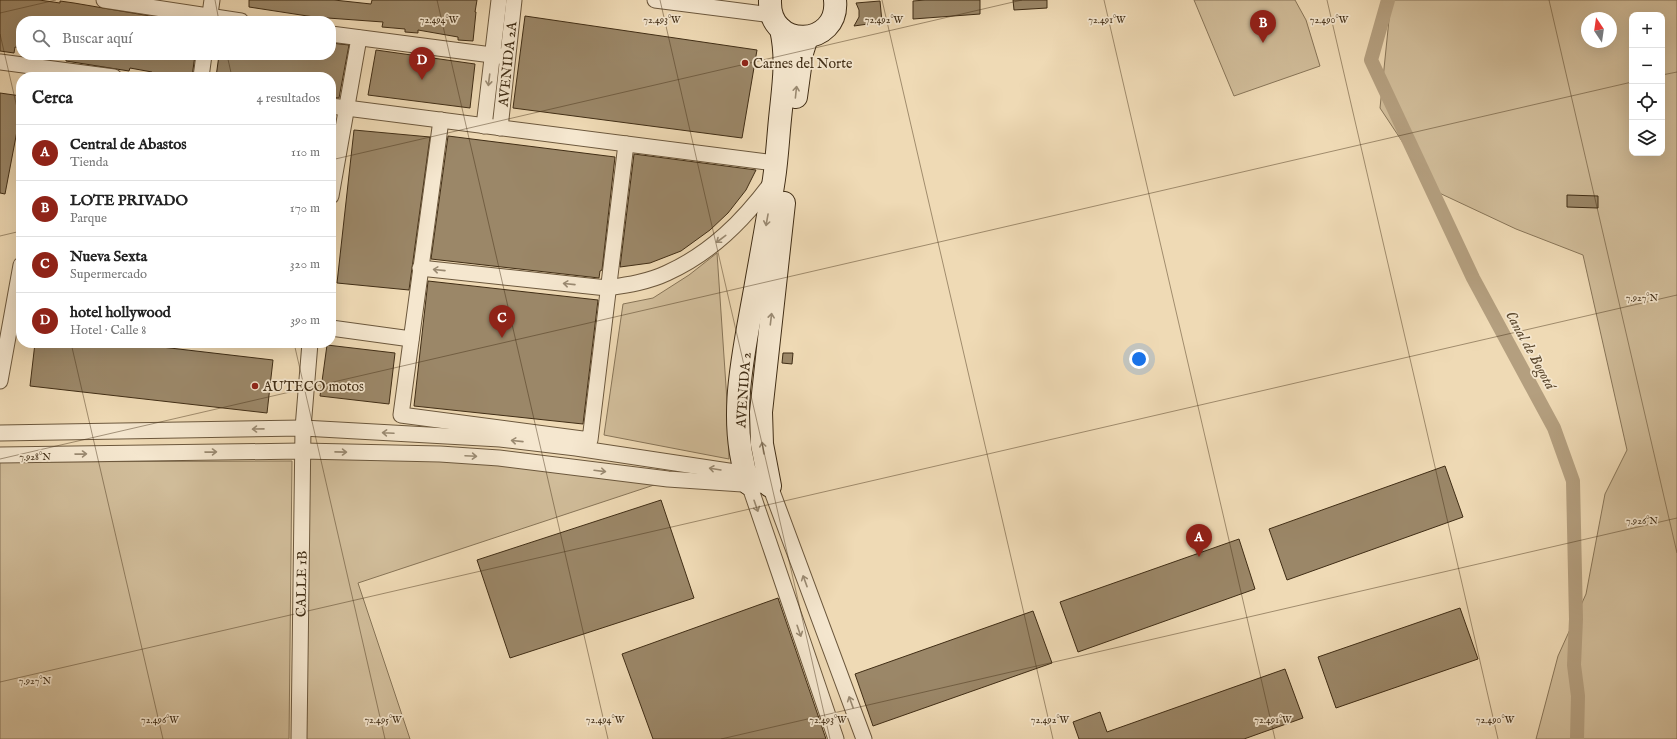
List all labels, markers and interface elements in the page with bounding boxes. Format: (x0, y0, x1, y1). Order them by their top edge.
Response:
pin: B (1250, 10, 1276, 43)
north arrow (1581, 12, 1617, 48)
map controls (1629, 12, 1665, 156)
button: + (1629, 12, 1665, 48)
text: 72.494°W (420, 14, 459, 27)
text: 72.493°W (643, 14, 681, 27)
text: 72.492°W (865, 14, 904, 27)
text: 72.491°W (1088, 14, 1126, 27)
text: 72.490°W (1310, 14, 1349, 27)
search box (16, 16, 336, 60)
street label: AVENIDA 2A (494, 20, 521, 108)
icon: search (30, 27, 52, 49)
text: Buscar aquí (62, 29, 132, 48)
pin: D (409, 47, 435, 80)
button: − (1629, 48, 1665, 84)
place label: Carnes del Norte (753, 55, 853, 73)
marker: Carnes del Norte (740, 58, 750, 68)
one-way arrow (485, 73, 493, 86)
button: locate (1629, 84, 1665, 120)
one-way arrow (793, 86, 800, 99)
text: Cerca (32, 88, 73, 109)
text: 4 resultados (257, 90, 320, 107)
button: layers (1629, 120, 1665, 156)
text: Central de Abastos (70, 135, 187, 154)
text: A (41, 144, 49, 161)
text: 110 m (291, 144, 320, 161)
text: Tienda (70, 154, 108, 171)
text: LOTE PRIVADO (70, 191, 188, 210)
text: B (41, 200, 49, 217)
text: 170 m (290, 200, 320, 217)
text: Parque (70, 210, 107, 227)
one-way arrow (763, 214, 771, 227)
one-way arrow (715, 235, 726, 243)
text: Nueva Sexta (70, 247, 147, 266)
text: C (40, 256, 50, 273)
text: 320 m (290, 256, 320, 273)
text: Supermercado (70, 266, 147, 283)
one-way arrow (433, 267, 446, 274)
one-way arrow (562, 280, 575, 288)
text: 7.927°N (1626, 292, 1658, 305)
text: hotel hollywood (70, 303, 171, 322)
pin: C (489, 305, 515, 338)
water label: Canal de Bogotá (1500, 308, 1561, 395)
text: D (40, 312, 50, 329)
text: 390 m (290, 312, 320, 329)
one-way arrow (767, 313, 775, 326)
text: Hotel · Calle 8 (70, 322, 146, 339)
your location (1129, 349, 1149, 369)
street label: AVENIDA 2 (732, 351, 756, 430)
place label: AUTECO motos (262, 378, 364, 396)
marker: AUTECO motos (250, 381, 260, 391)
one-way arrow (252, 425, 265, 433)
one-way arrow (382, 429, 395, 437)
one-way arrow (511, 438, 524, 445)
one-way arrow (759, 442, 767, 455)
one-way arrow (204, 448, 217, 456)
one-way arrow (334, 448, 347, 456)
one-way arrow (74, 450, 87, 458)
text: 7.928°N (19, 451, 51, 464)
one-way arrow (464, 452, 477, 460)
one-way arrow (709, 465, 722, 473)
one-way arrow (593, 467, 606, 475)
one-way arrow (753, 500, 761, 512)
text: 7.926°N (1626, 515, 1658, 528)
pin: A (1186, 524, 1212, 557)
street label: CALLE 1B (292, 551, 312, 617)
one-way arrow (801, 575, 809, 587)
one-way arrow (796, 625, 803, 638)
text: 7.927°N (19, 675, 51, 688)
one-way arrow (846, 697, 854, 709)
text: 72.496°W (141, 714, 179, 727)
text: 72.495°W (364, 714, 402, 727)
text: 72.494°W (586, 714, 625, 727)
text: 72.493°W (809, 714, 847, 727)
text: 72.492°W (1031, 714, 1070, 727)
text: 72.491°W (1254, 714, 1292, 727)
text: 72.490°W (1476, 714, 1515, 727)

